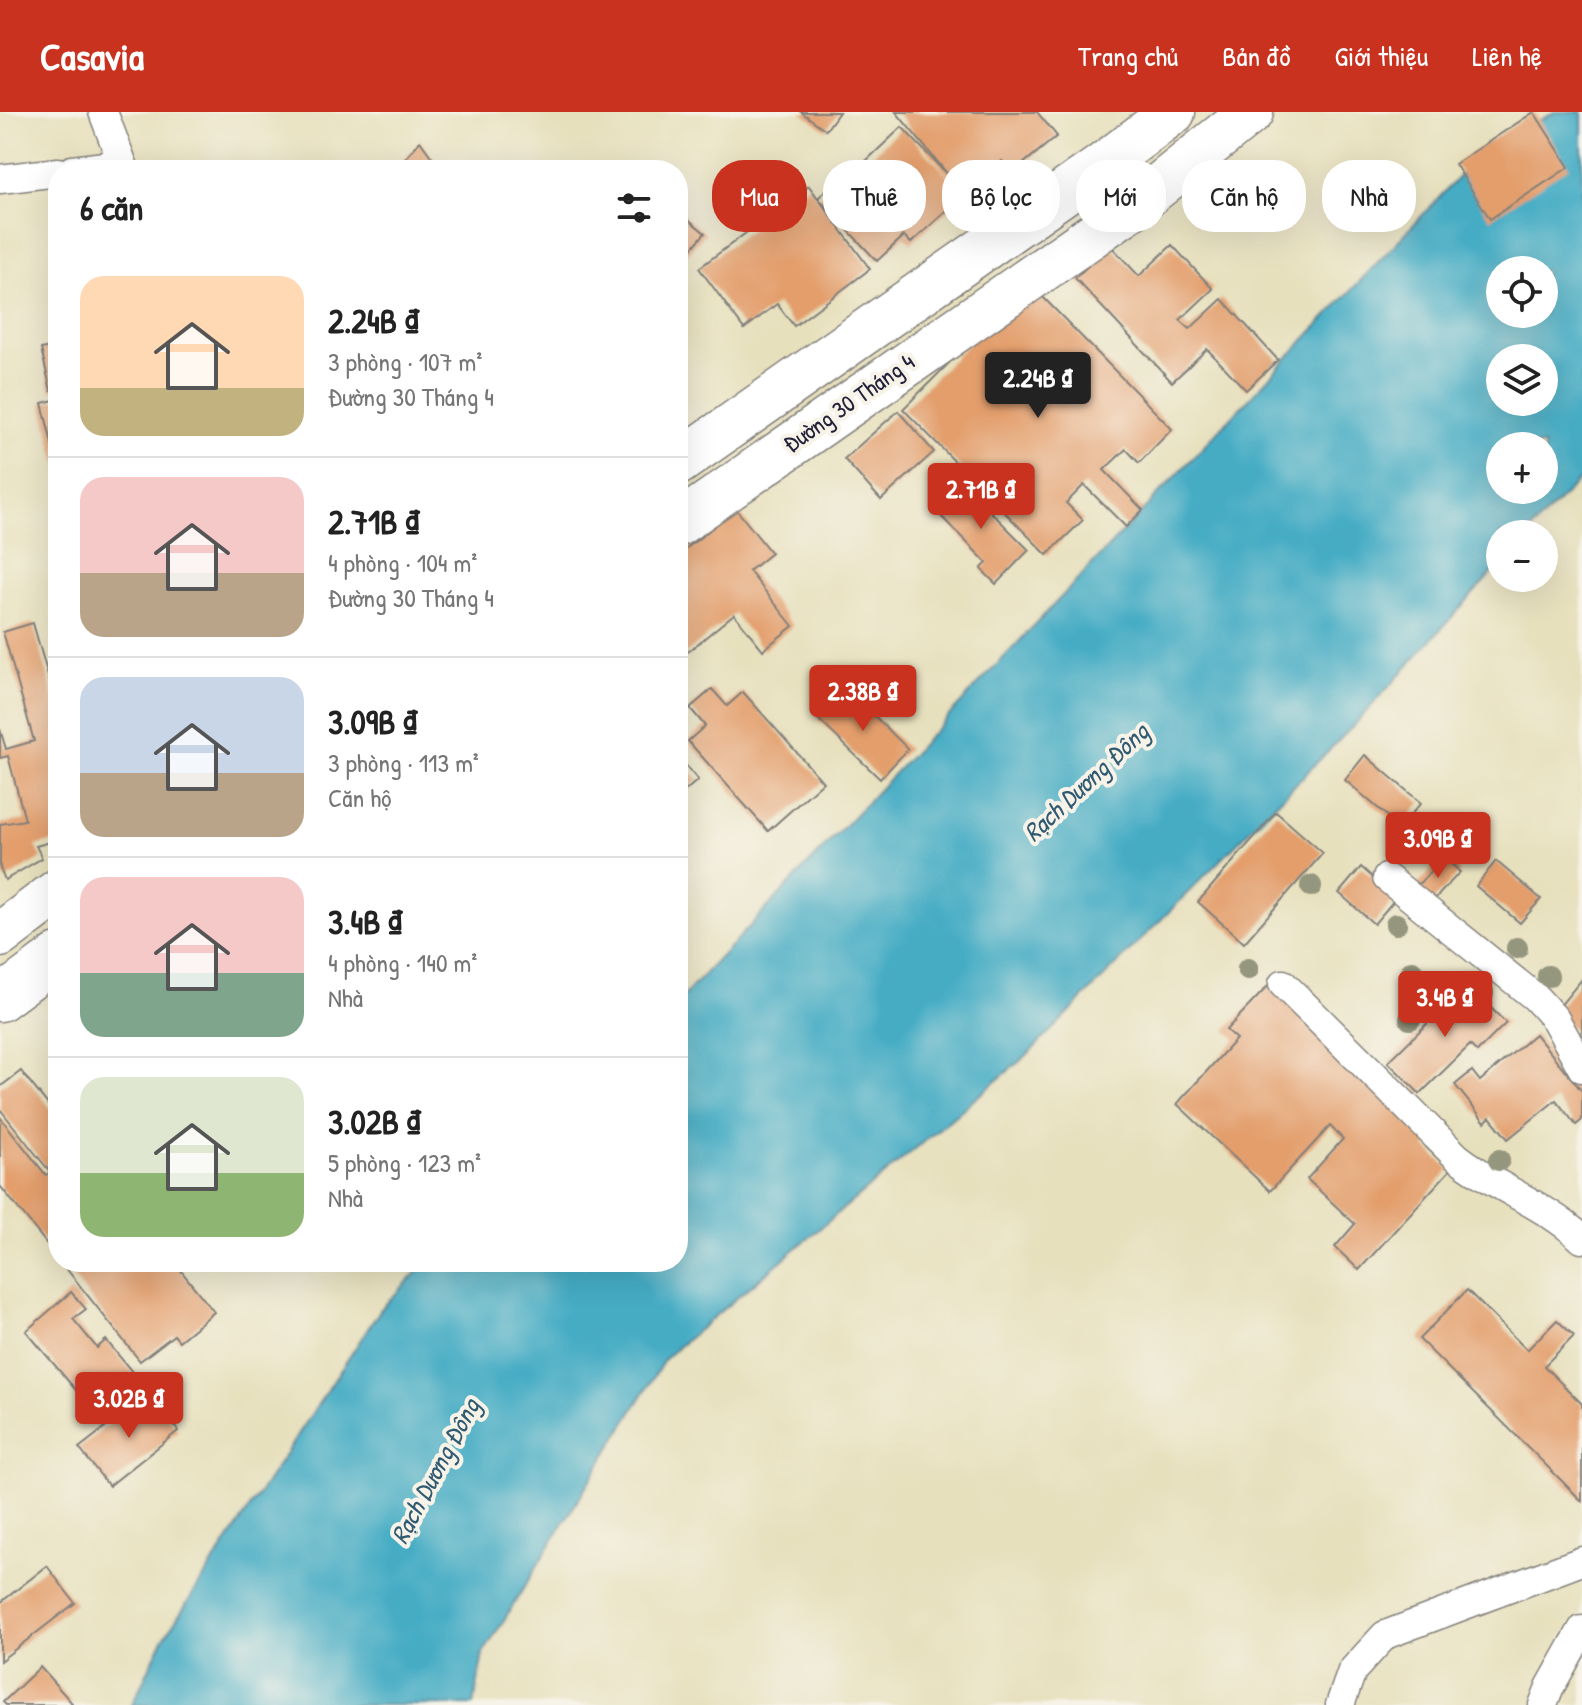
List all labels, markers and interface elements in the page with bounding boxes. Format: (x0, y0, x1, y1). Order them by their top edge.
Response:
text: Casavia (40, 30, 144, 82)
text: Trang chủ (1078, 37, 1178, 75)
text: Bản đồ (1222, 37, 1290, 75)
text: Giới thiệu (1334, 37, 1428, 75)
text: Liên hệ (1472, 37, 1542, 75)
chip: Mua (712, 160, 807, 232)
chip: Thuê (823, 160, 926, 232)
chip: Bộ lọc (942, 160, 1060, 232)
chip: Mới (1076, 160, 1166, 232)
chip: Căn hộ (1182, 160, 1306, 232)
chip: Nhà (1322, 160, 1416, 232)
text: 6 căn (80, 185, 143, 231)
icon: filters (612, 186, 656, 230)
map controls (1486, 256, 1558, 592)
button: locate (1486, 256, 1558, 328)
text: 2.24B ₫ (328, 298, 420, 344)
icon: home (144, 308, 240, 404)
text: 3 phòng · 107 m² (328, 344, 482, 379)
button: layers (1486, 344, 1558, 416)
street label: Đường 30 Tháng 4 (776, 345, 920, 459)
pin: 2.24B ₫ (964, 352, 1112, 420)
text: 2.24B ₫ (1003, 360, 1073, 395)
text: Đường 30 Tháng 4 (328, 379, 494, 414)
button: + (1486, 432, 1558, 504)
pin: 2.71B ₫ (907, 463, 1055, 531)
text: 2.71B ₫ (946, 471, 1016, 506)
text: 2.71B ₫ (328, 499, 420, 545)
icon: home (144, 509, 240, 605)
button: − (1486, 520, 1558, 592)
text: 4 phòng · 104 m² (328, 545, 477, 580)
text: Đường 30 Tháng 4 (328, 580, 494, 615)
pin: 2.38B ₫ (789, 665, 937, 733)
text: 2.38B ₫ (827, 673, 899, 708)
text: 3.09B ₫ (328, 699, 418, 745)
icon: home (144, 709, 240, 805)
water label: Rạch Dương Đông (1015, 713, 1158, 850)
text: 3 phòng · 113 m² (328, 745, 479, 780)
text: Căn hộ (328, 780, 392, 815)
pin: 3.09B ₫ (1364, 812, 1512, 880)
text: 3.09B ₫ (1403, 820, 1473, 855)
text: 3.4B ₫ (328, 899, 403, 945)
icon: home (144, 909, 240, 1005)
text: 4 phòng · 140 m² (328, 945, 477, 980)
pin: 3.4B ₫ (1380, 971, 1510, 1039)
text: 3.4B ₫ (1416, 979, 1474, 1014)
text: Nhà (328, 980, 363, 1015)
text: 3.02B ₫ (328, 1099, 422, 1145)
icon: home (144, 1109, 240, 1205)
text: 5 phòng · 123 m² (328, 1145, 481, 1180)
text: Nhà (328, 1180, 363, 1215)
pin: 3.02B ₫ (55, 1372, 203, 1440)
text: 3.02B ₫ (93, 1380, 165, 1415)
water label: Rạch Dương Đông (382, 1391, 489, 1550)

